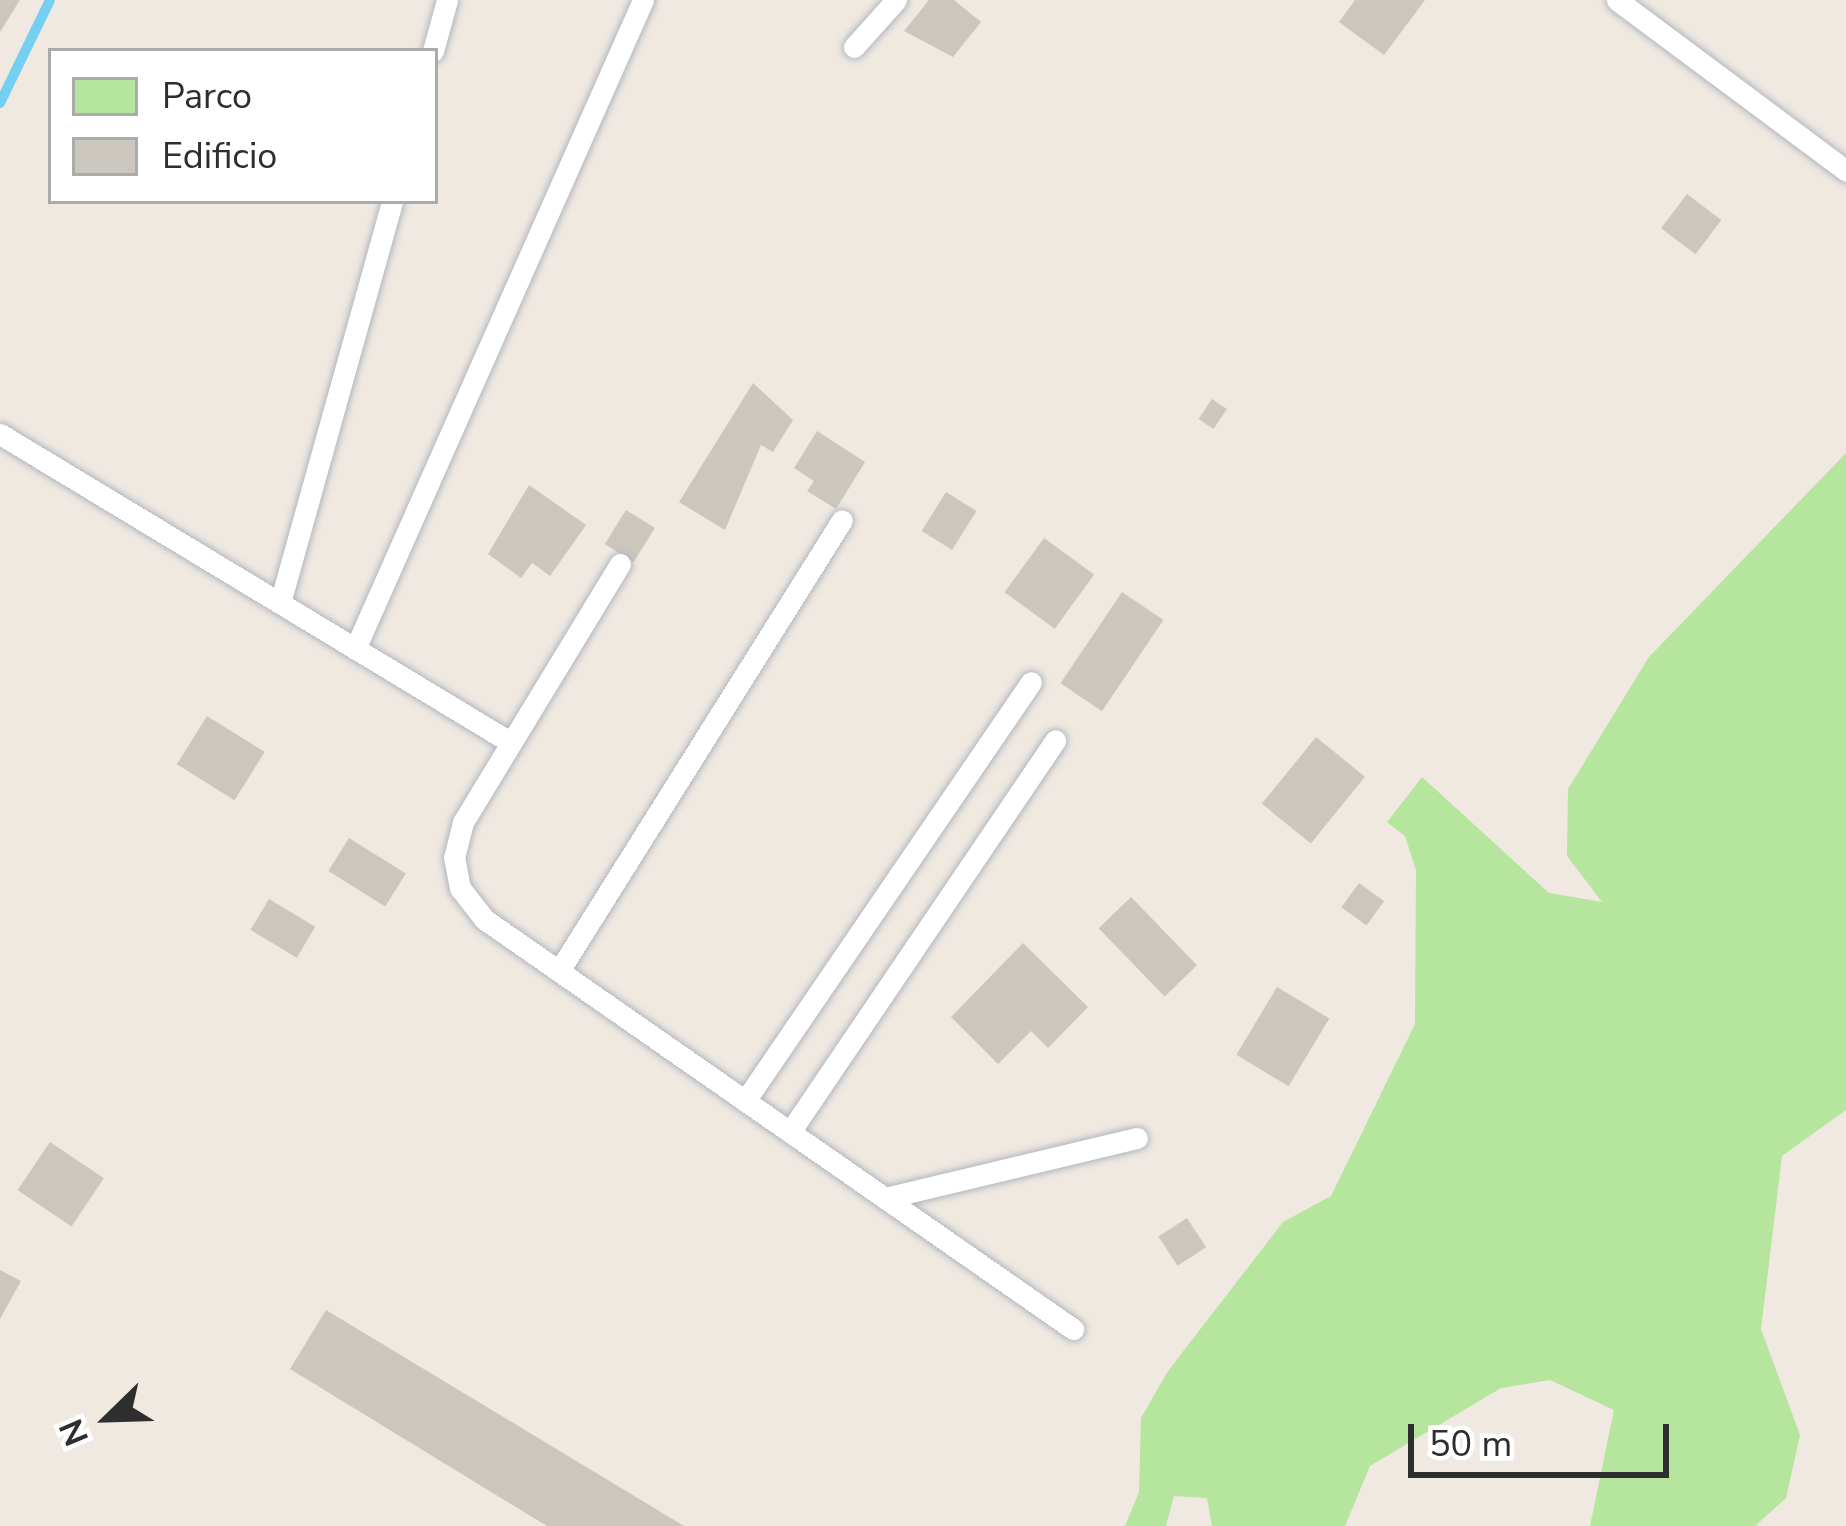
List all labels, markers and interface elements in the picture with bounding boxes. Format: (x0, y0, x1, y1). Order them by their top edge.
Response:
legend (48, 48, 438, 204)
text: Parco (162, 72, 252, 121)
text: Edificio (162, 132, 277, 181)
north arrow (48, 1358, 168, 1478)
scale bar (1414, 1400, 1675, 1474)
text: N (49, 1412, 100, 1452)
text: 50 m (1429, 1420, 1512, 1469)

